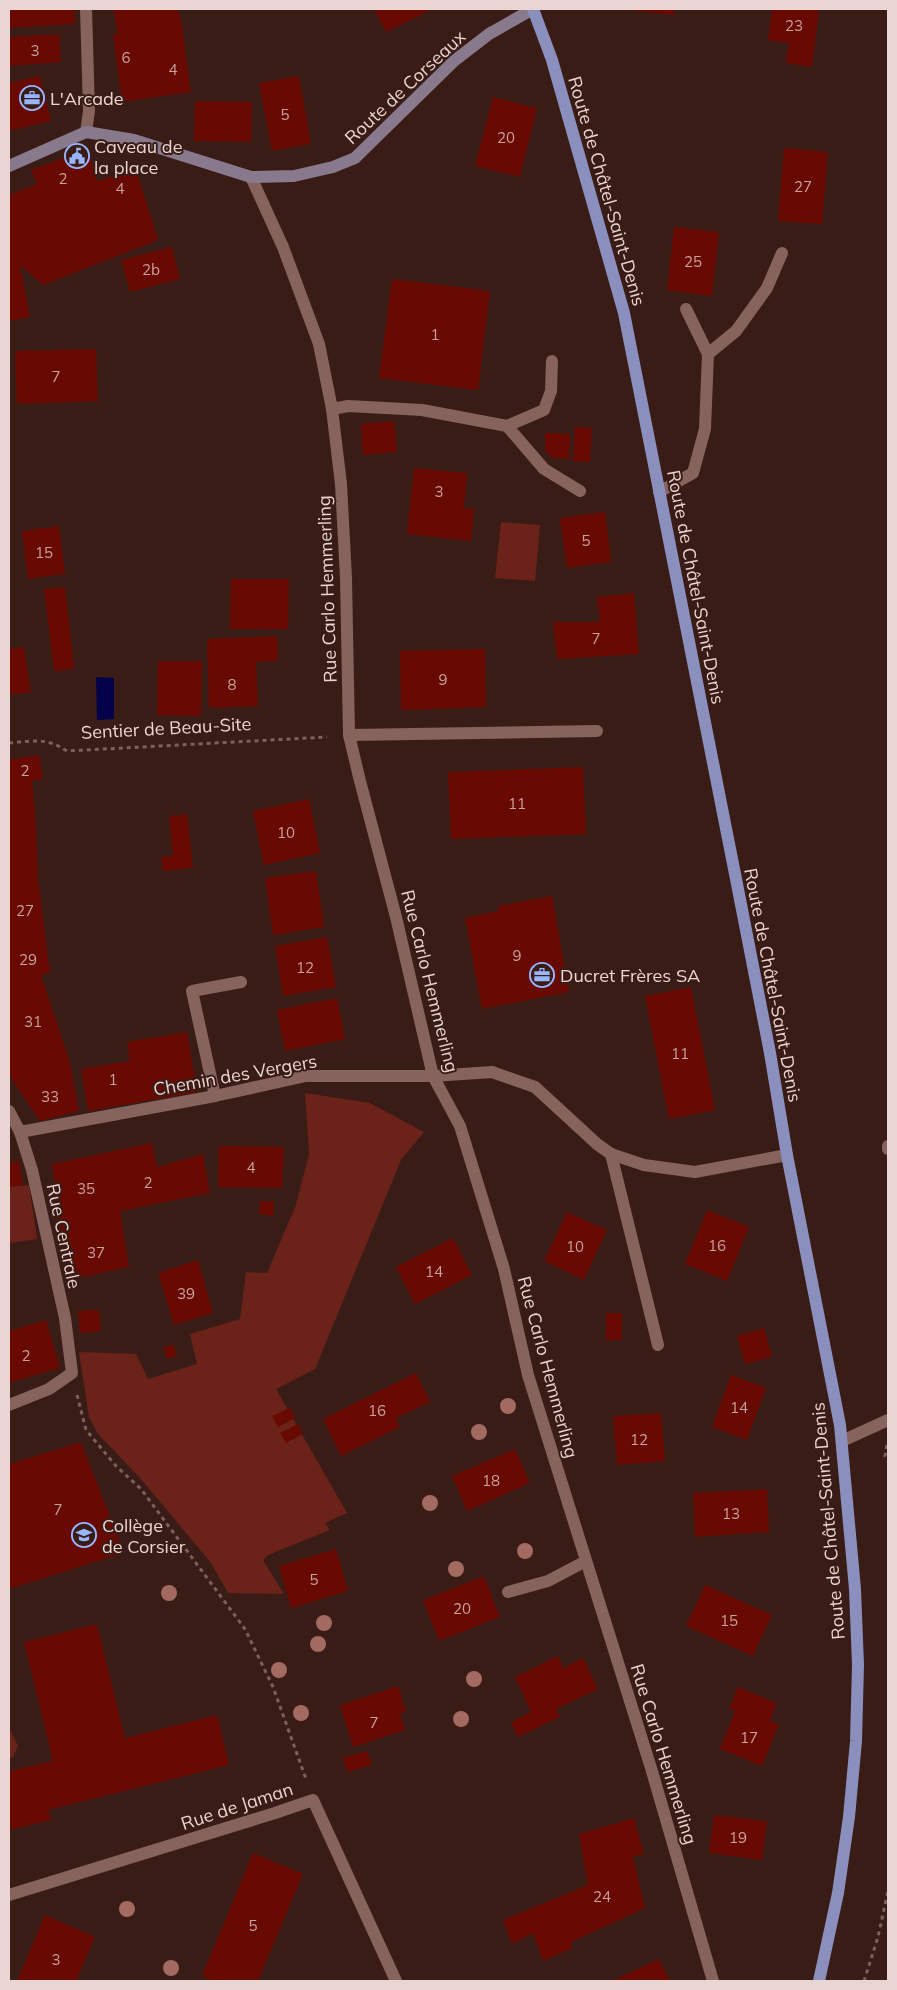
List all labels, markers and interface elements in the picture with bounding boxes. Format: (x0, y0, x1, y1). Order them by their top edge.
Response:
house number: 23 (785, 16, 803, 35)
street label: Route de Corseaux (340, 25, 470, 149)
house number: 3 (30, 41, 40, 60)
house number: 6 (121, 48, 131, 67)
house number: 4 (168, 60, 178, 79)
street label: Route de Châtel-Saint-Denis (563, 74, 651, 309)
office icon: L'Arcade (19, 85, 45, 111)
place label: L'Arcade (50, 87, 124, 110)
house number: 5 (280, 105, 290, 124)
house number: 20 (497, 128, 515, 147)
place label: Caveau de la place (94, 135, 182, 179)
public building icon: Caveau de la place (64, 143, 90, 169)
house number: 2 (58, 169, 68, 188)
house number: 27 (794, 177, 812, 196)
house number: 4 (115, 179, 125, 198)
house number: 25 (684, 252, 702, 271)
house number: 2b (142, 260, 160, 279)
house number: 1 (430, 325, 440, 344)
house number: 7 (51, 367, 61, 386)
street label: Route de Châtel-Saint-Denis (662, 468, 730, 706)
house number: 3 (434, 482, 444, 501)
street label: Rue Carlo Hemmerling (312, 495, 342, 683)
house number: 5 (581, 531, 591, 550)
house number: 15 (35, 543, 53, 562)
house number: 7 (591, 629, 601, 648)
house number: 9 (438, 670, 448, 689)
house number: 8 (227, 675, 237, 694)
street label: Sentier de Beau-Site (80, 712, 252, 744)
house number: 2 (20, 761, 30, 780)
house number: 11 (508, 794, 526, 813)
house number: 10 (277, 823, 295, 842)
street label: Route de Châtel-Saint-Denis (739, 866, 807, 1104)
street label: Rue Carlo Hemmerling (396, 887, 464, 1075)
house number: 27 (16, 901, 34, 920)
house number: 9 (512, 946, 522, 965)
house number: 29 (19, 950, 37, 969)
house number: 12 (296, 958, 314, 977)
office icon: Ducret Frères SA (529, 962, 555, 988)
place label: Ducret Frères SA (560, 964, 700, 987)
house number: 31 (24, 1012, 42, 1031)
house number: 11 (671, 1044, 689, 1063)
street label: Chemin des Vergers (151, 1049, 319, 1101)
house number: 1 (108, 1070, 118, 1089)
house number: 33 (41, 1087, 59, 1106)
house number: 4 (246, 1158, 256, 1177)
house number: 2 (143, 1173, 153, 1192)
house number: 35 (77, 1179, 95, 1198)
street label: Rue Centrale (42, 1181, 86, 1291)
house number: 16 (708, 1236, 726, 1255)
house number: 10 (566, 1237, 584, 1256)
house number: 37 (87, 1243, 105, 1262)
house number: 14 (425, 1262, 443, 1281)
street label: Rue Carlo Hemmerling (513, 1273, 583, 1461)
house number: 39 (177, 1284, 195, 1303)
house number: 2 (21, 1346, 31, 1365)
house number: 14 (730, 1398, 748, 1417)
house number: 16 (368, 1401, 386, 1420)
street label: Route de Châtel-Saint-Denis (806, 1401, 850, 1640)
house number: 12 (630, 1430, 648, 1449)
house number: 18 (482, 1471, 500, 1490)
house number: 7 (53, 1500, 63, 1519)
house number: 13 (722, 1504, 740, 1523)
place label: Collège de Corsier (102, 1514, 186, 1558)
school or university icon: Collège de Corsier (71, 1522, 97, 1548)
house number: 5 (309, 1570, 319, 1589)
house number: 20 (453, 1599, 471, 1618)
house number: 15 (720, 1611, 738, 1630)
street label: Rue Carlo Hemmerling (626, 1661, 702, 1847)
house number: 7 (369, 1713, 379, 1732)
house number: 17 (740, 1728, 758, 1747)
street label: Rue de Jaman (178, 1777, 296, 1835)
house number: 19 (729, 1828, 747, 1847)
house number: 24 (593, 1887, 611, 1906)
house number: 5 (248, 1916, 258, 1935)
house number: 3 (51, 1950, 61, 1969)

